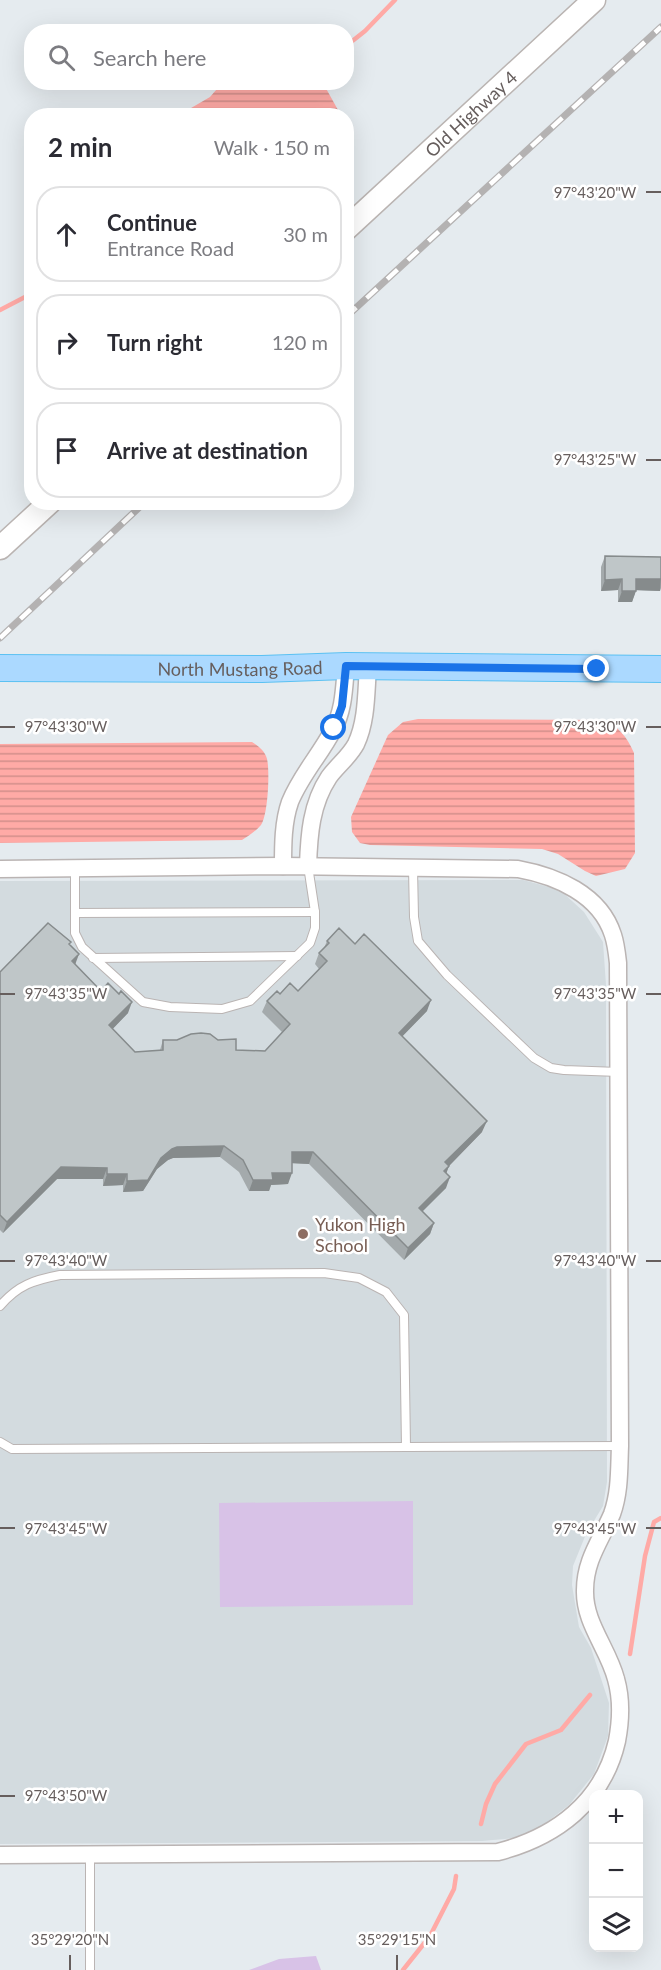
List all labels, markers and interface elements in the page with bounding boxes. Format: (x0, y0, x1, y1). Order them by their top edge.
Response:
search box (24, 24, 354, 90)
icon: search (45, 41, 78, 74)
text: Search here (93, 44, 206, 71)
street label: Old Highway 4 (420, 66, 521, 162)
text: 2 min (48, 131, 112, 163)
text: Walk · 150 m (214, 135, 330, 159)
text: 97°43'20"W (554, 183, 637, 201)
text: Continue (107, 209, 197, 236)
icon: ahead (50, 218, 83, 251)
text: 30 m (283, 222, 328, 246)
text: Entrance Road (107, 236, 234, 260)
icon: right (50, 326, 83, 359)
text: Turn right (107, 329, 202, 356)
text: 120 m (272, 330, 328, 354)
icon: arrive (50, 434, 83, 467)
text: Arrive at destination (107, 437, 308, 464)
text: 97°43'25"W (554, 450, 637, 468)
route end (583, 655, 609, 681)
street label: North Mustang Road (157, 656, 323, 680)
route start (320, 714, 346, 740)
text: 97°43'30"W (25, 717, 108, 735)
text: 97°43'30"W (554, 717, 637, 735)
text: 97°43'35"W (25, 984, 108, 1002)
text: 97°43'35"W (554, 984, 637, 1002)
place label: Yukon High School (315, 1213, 406, 1256)
marker: Yukon High School (296, 1227, 310, 1241)
text: 97°43'40"W (25, 1251, 108, 1269)
text: 97°43'40"W (554, 1251, 637, 1269)
text: 97°43'45"W (25, 1519, 108, 1537)
text: 97°43'45"W (554, 1519, 637, 1537)
text: 97°43'50"W (25, 1786, 108, 1804)
map controls (589, 1790, 643, 1952)
button: + (589, 1790, 643, 1844)
button: − (589, 1844, 643, 1898)
button: layers (589, 1898, 643, 1952)
text: 35°29'20"N (31, 1930, 109, 1948)
text: 35°29'15"N (358, 1930, 436, 1948)

